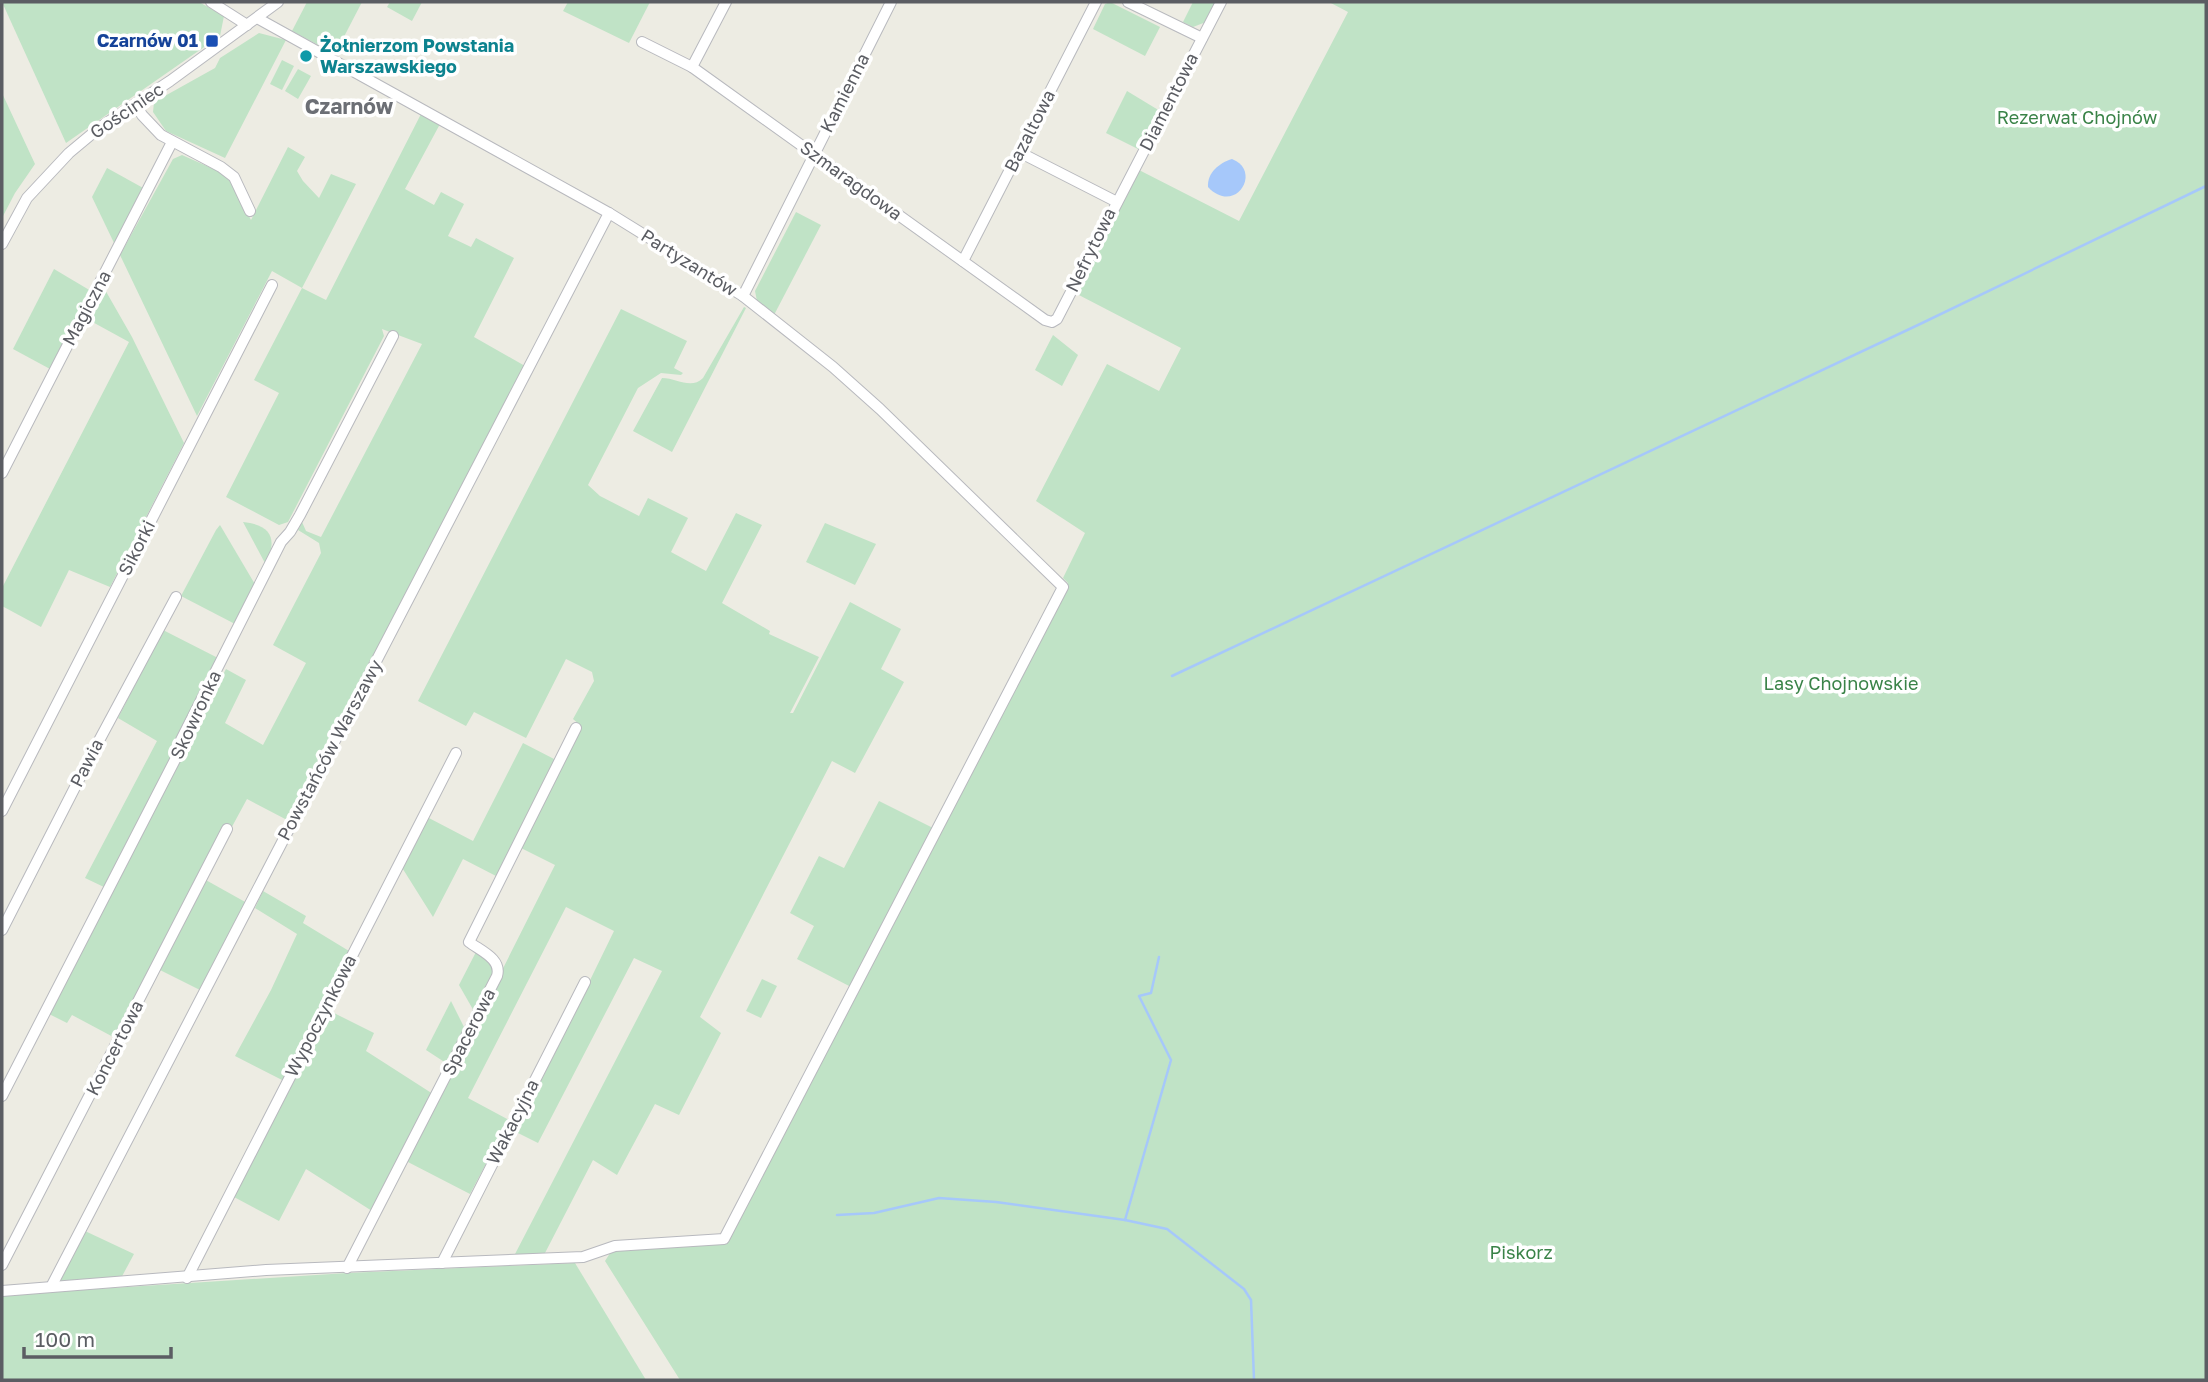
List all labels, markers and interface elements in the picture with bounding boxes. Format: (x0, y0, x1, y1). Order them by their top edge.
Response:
place label: Czarnów 01 (97, 29, 198, 51)
marker: Czarnów 01 (204, 33, 220, 49)
place label: Żołnierzom Powstania Warszawskiego (320, 34, 514, 77)
marker: Żołnierzom Powstania Warszawskiego (298, 48, 314, 64)
street label: Kamienna (815, 49, 873, 136)
street label: Diamentowa (1134, 49, 1202, 154)
street label: Gościniec (86, 78, 167, 143)
street label: Bazaltowa (999, 86, 1059, 175)
district label: Czarnów (305, 93, 394, 119)
park label: Rezerwat Chojnów (1997, 106, 2158, 128)
street label: Szmaragdowa (796, 136, 907, 225)
street label: Nefrytowa (1060, 204, 1120, 295)
street label: Partyzantów (637, 224, 742, 301)
street label: Magiczna (57, 266, 115, 349)
street label: Sikorki (113, 516, 159, 579)
street label: Powstańców Warszawy (272, 655, 386, 844)
street label: Skowronka (165, 667, 225, 762)
park label: Lasy Chojnowskie (1764, 672, 1918, 694)
street label: Pawia (65, 735, 108, 790)
street label: Wypoczynkowa (280, 951, 360, 1080)
street label: Spacerowa (437, 984, 499, 1079)
street label: Koncertowa (81, 996, 147, 1099)
street label: Wakacyjna (481, 1075, 543, 1168)
park label: Piskorz (1489, 1241, 1553, 1263)
scale bar (24, 1316, 172, 1360)
text: 100 m (35, 1326, 95, 1352)

